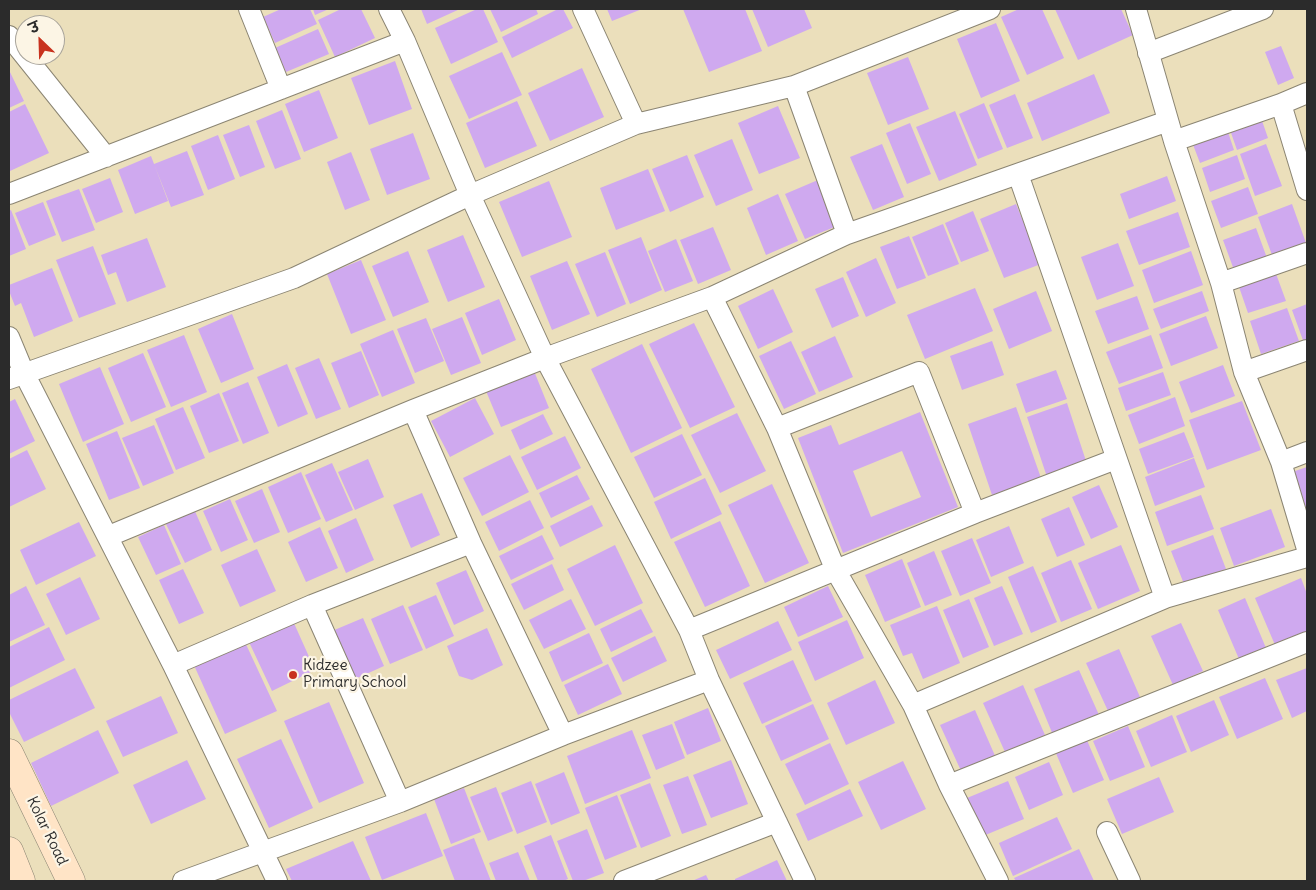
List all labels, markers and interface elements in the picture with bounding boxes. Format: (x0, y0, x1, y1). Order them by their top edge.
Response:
north arrow (15, 15, 65, 65)
text: उ (26, 17, 42, 37)
place label: Kidzee Primary School (303, 657, 406, 692)
marker: Kidzee Primary School (287, 669, 299, 681)
street label: Kolar Road (23, 794, 71, 868)

